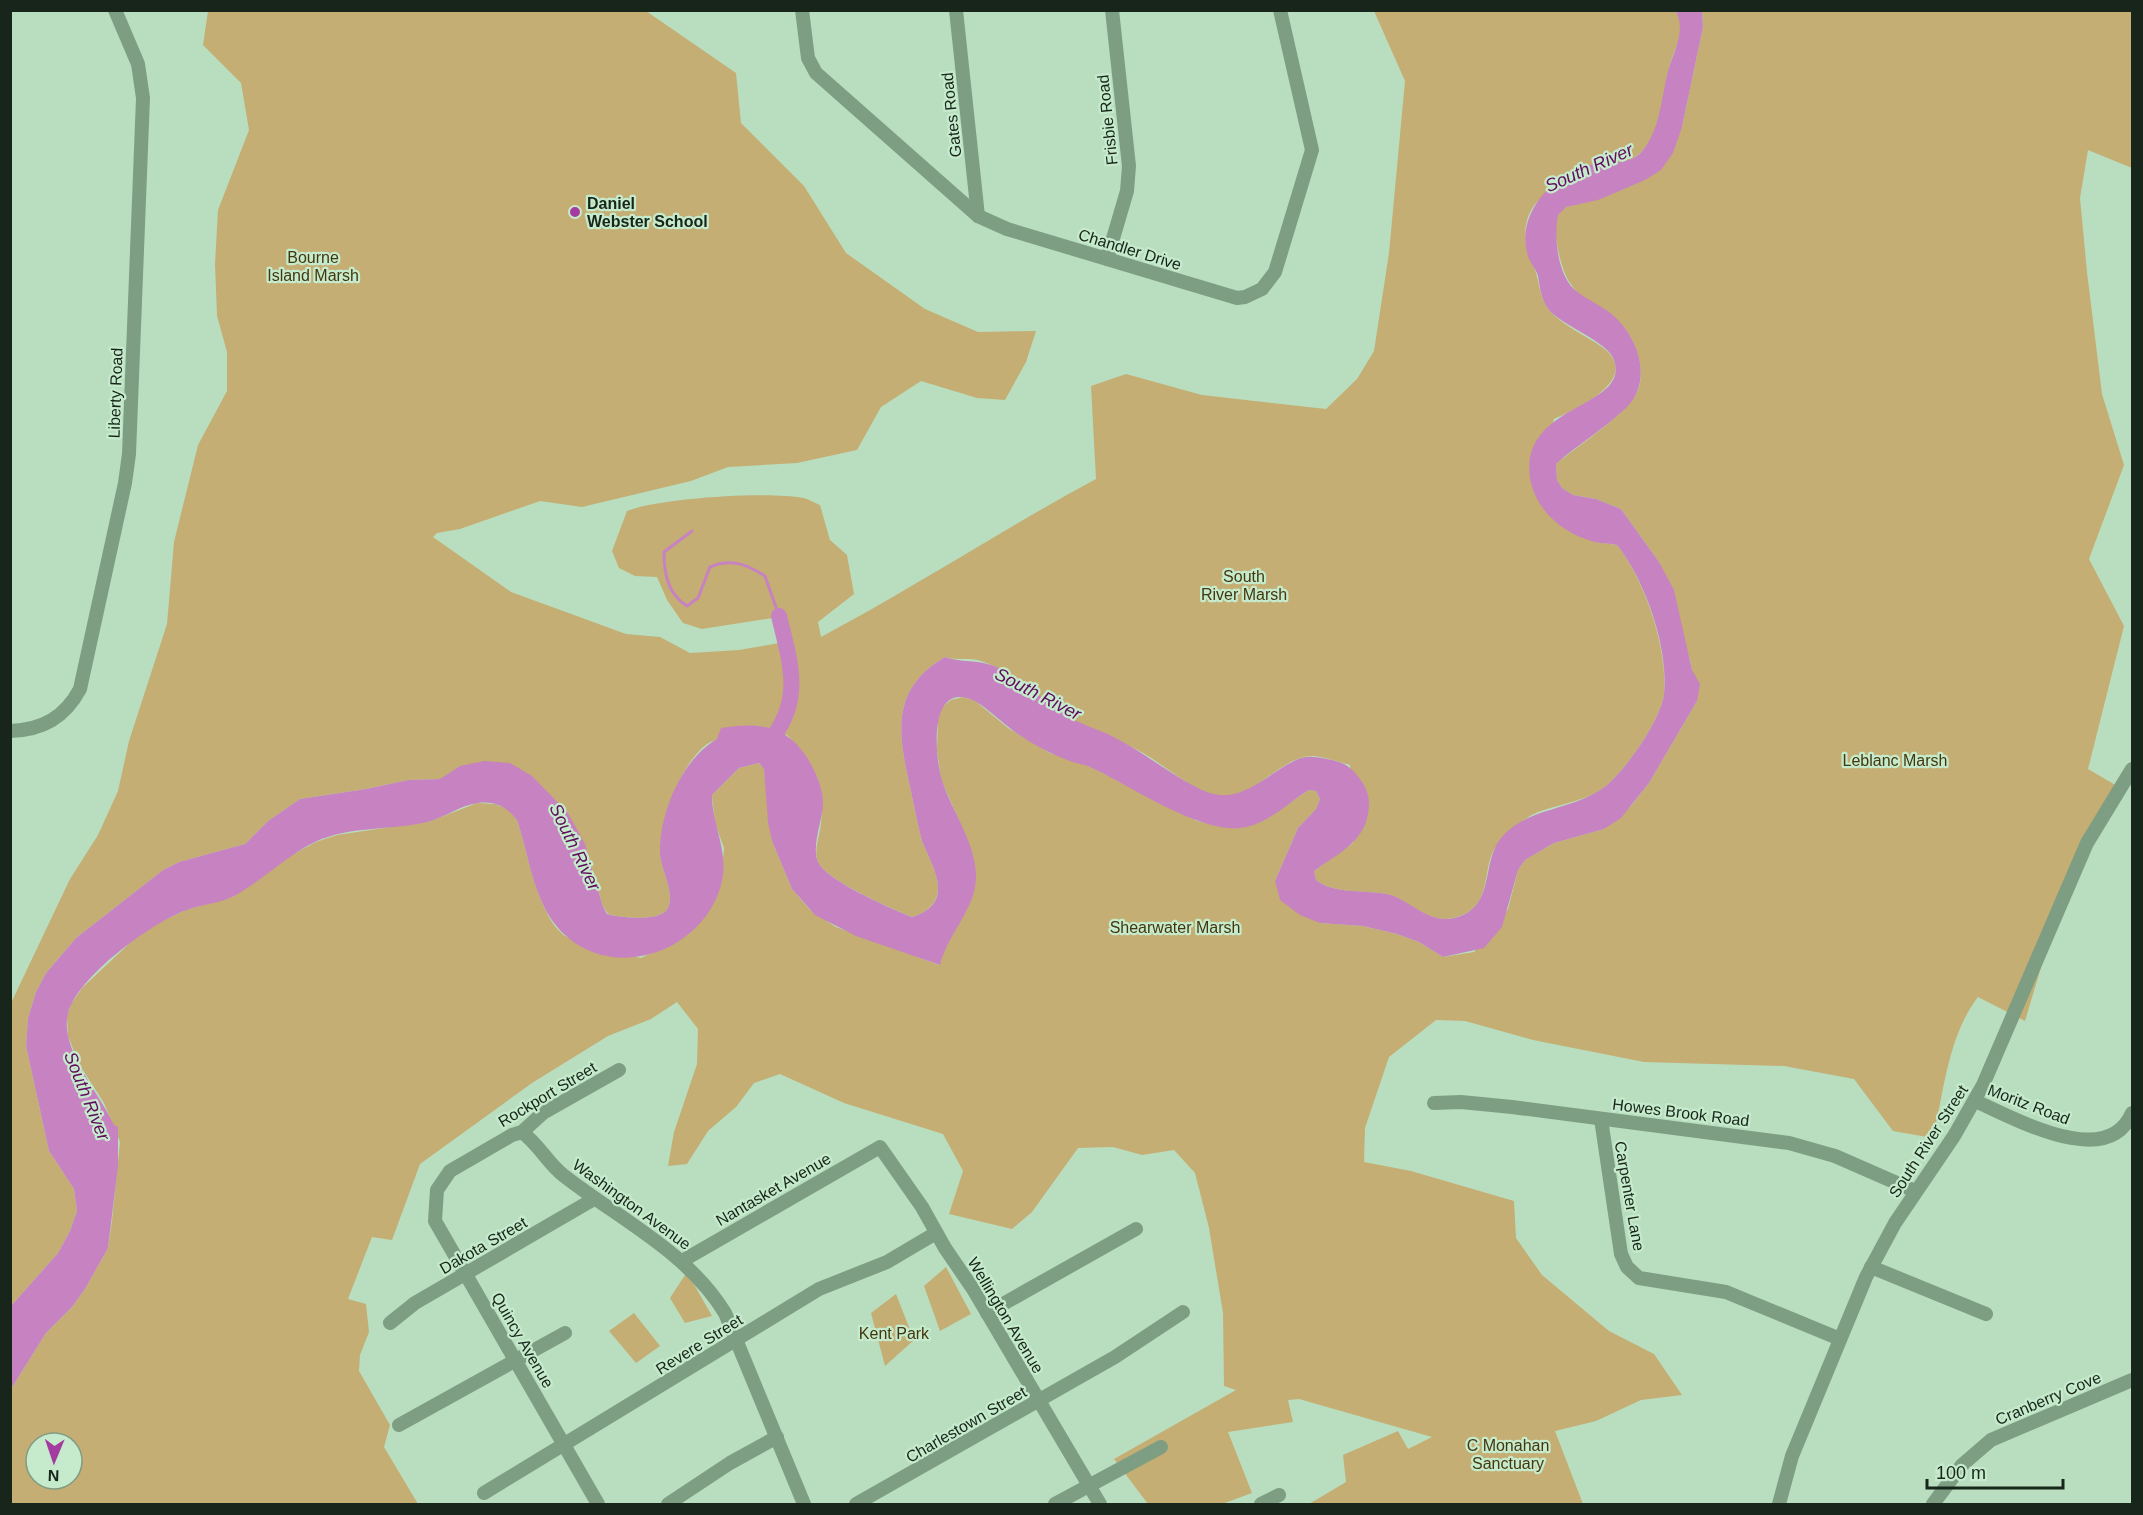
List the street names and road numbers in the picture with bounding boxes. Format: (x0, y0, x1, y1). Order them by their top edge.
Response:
street label: Gates Road (939, 72, 964, 158)
street label: Frisbie Road (1094, 74, 1121, 166)
street label: Chandler Drive (1076, 226, 1183, 273)
street label: Liberty Road (105, 347, 126, 439)
street label: Rockport Street (495, 1058, 600, 1130)
street label: South River Street (1886, 1081, 1971, 1201)
street label: Moritz Road (1986, 1081, 2072, 1128)
street label: Howes Brook Road (1611, 1096, 1750, 1129)
street label: Carpenter Lane (1611, 1140, 1648, 1252)
street label: Nantasket Avenue (713, 1150, 834, 1229)
street label: Washington Avenue (569, 1156, 694, 1253)
street label: Dakota Street (437, 1213, 530, 1277)
street label: Wellington Avenue (964, 1254, 1047, 1376)
street label: Quincy Avenue (488, 1290, 557, 1391)
street label: Revere Street (653, 1311, 746, 1378)
street label: Cranberry Cove (1993, 1369, 2104, 1428)
street label: Charlestown Street (903, 1383, 1030, 1466)

